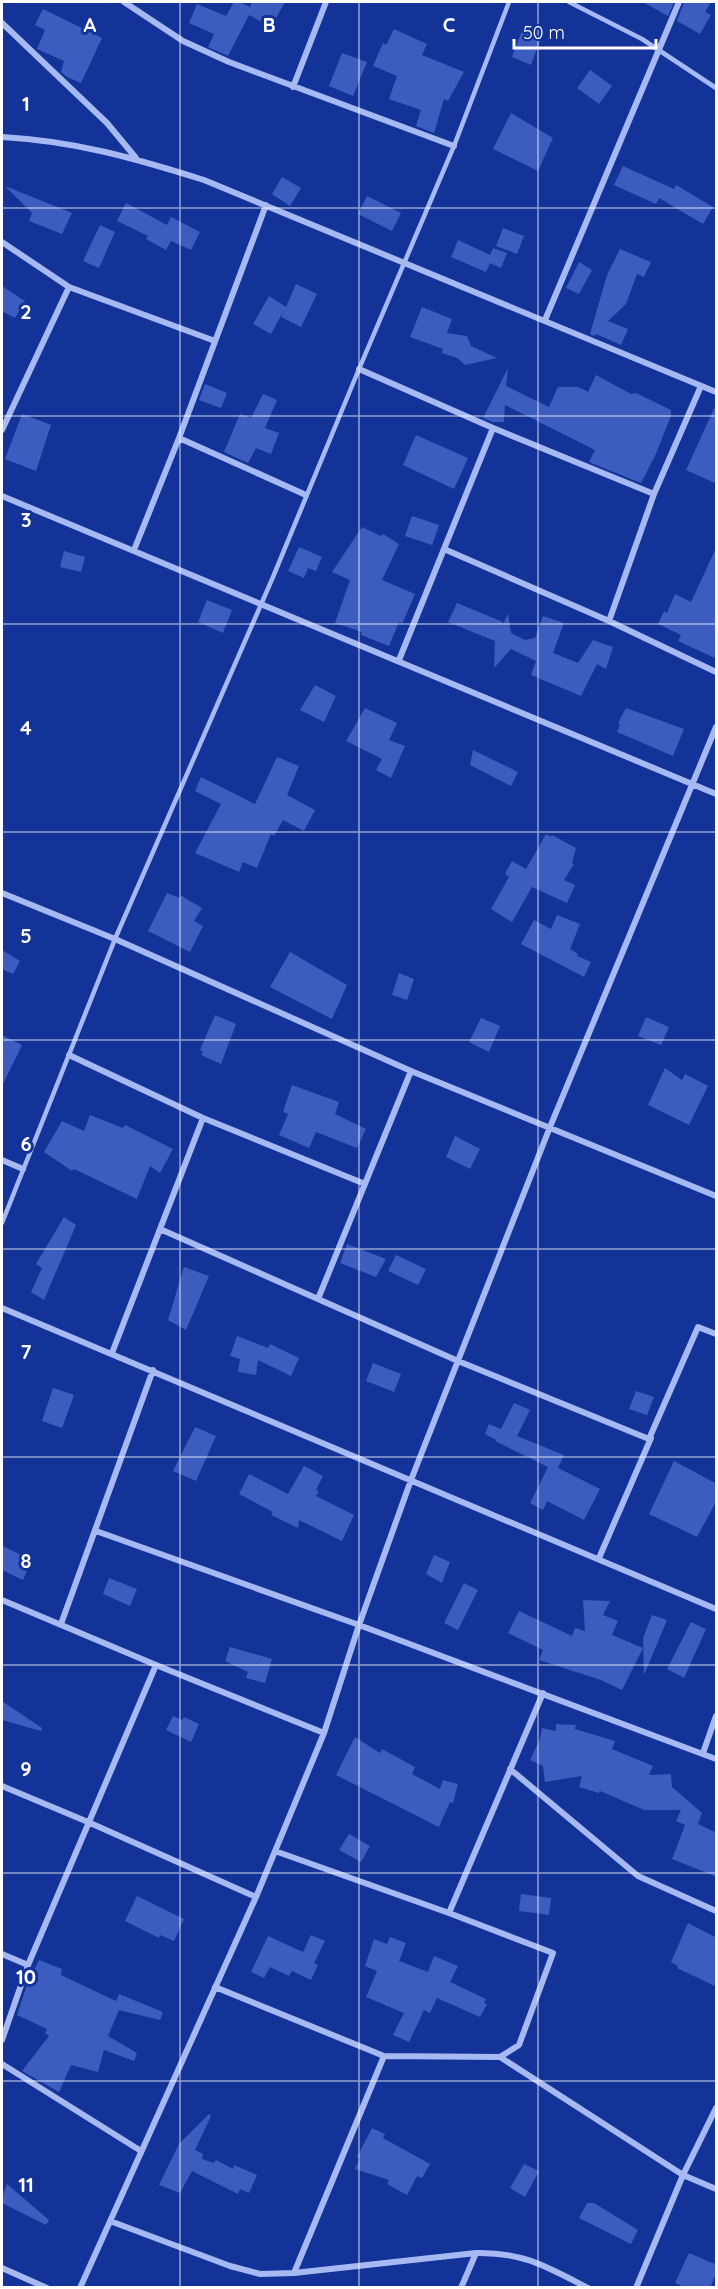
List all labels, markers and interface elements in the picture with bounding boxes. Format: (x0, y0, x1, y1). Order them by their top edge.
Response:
text: A (84, 12, 97, 37)
text: B (262, 12, 276, 37)
text: C (443, 12, 456, 37)
scale bar (514, 12, 656, 50)
text: 50 m (523, 21, 565, 44)
text: 1 (22, 91, 30, 116)
text: 2 (20, 299, 32, 324)
text: 3 (21, 507, 31, 532)
text: 4 (20, 715, 32, 740)
text: 5 (20, 923, 32, 948)
text: 6 (20, 1131, 32, 1156)
text: 7 (21, 1339, 32, 1364)
text: 8 (21, 1548, 32, 1573)
text: 9 (20, 1756, 32, 1781)
text: 10 (16, 1964, 36, 1989)
text: 11 (18, 2172, 34, 2197)

